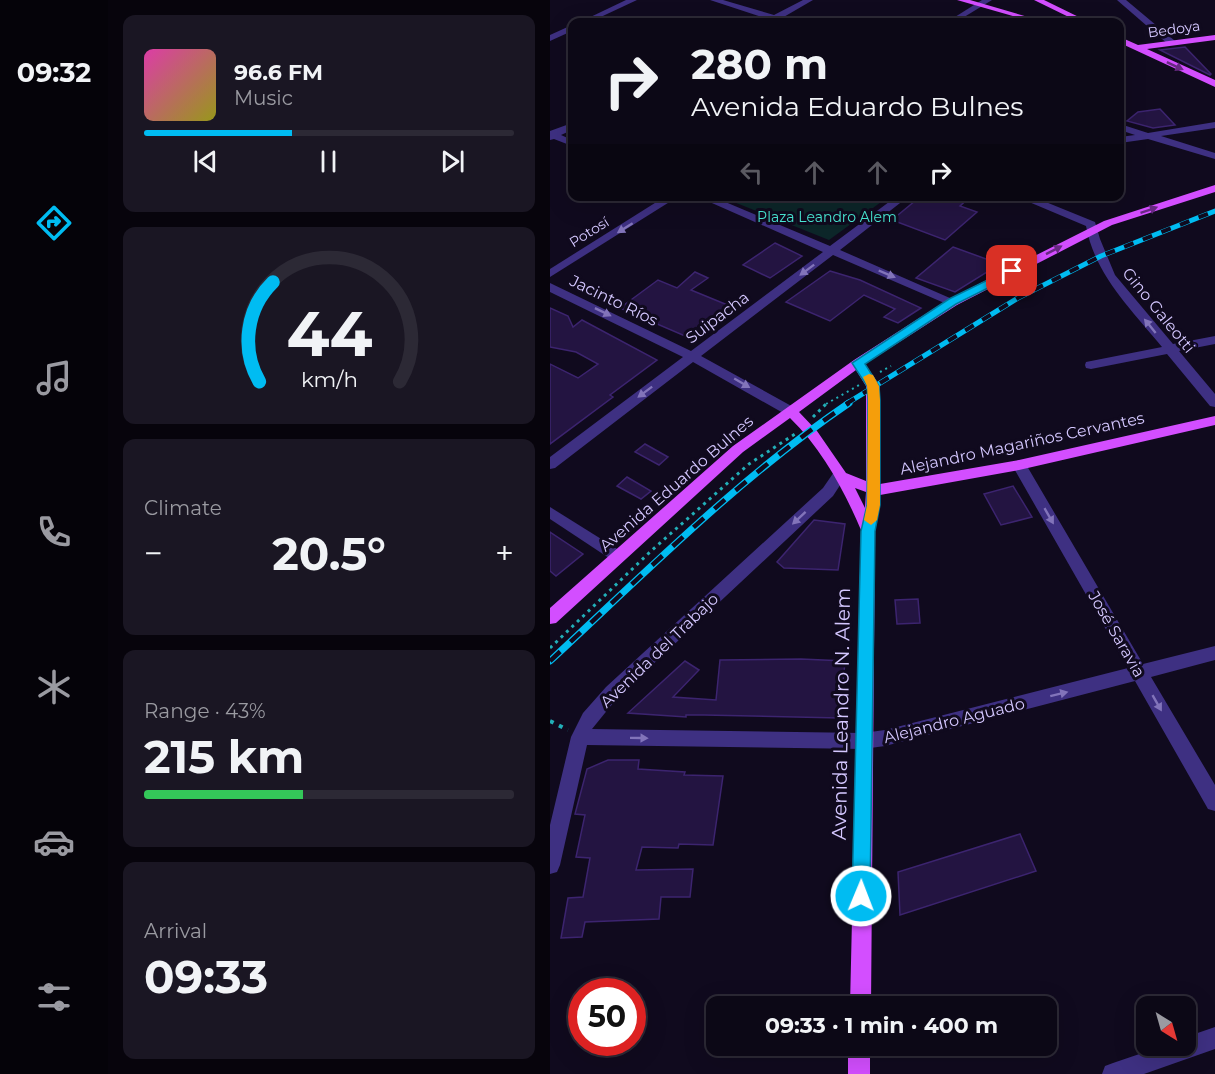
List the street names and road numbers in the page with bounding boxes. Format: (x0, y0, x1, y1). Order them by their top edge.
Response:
street label: Bedoya (1147, 16, 1201, 42)
street label: Potosí (566, 212, 613, 251)
street label: Gino Galeotti (1118, 264, 1199, 357)
street label: Jacinto Ríos (566, 271, 661, 330)
street label: Suipacha (682, 287, 753, 347)
street label: Alejandro Magariños Cervantes (898, 408, 1146, 479)
street label: Avenida Eduardo Bulnes (596, 411, 757, 555)
street label: José Saravia (1084, 587, 1149, 681)
street label: Avenida Leandro N. Alem (827, 588, 855, 840)
street label: Avenida del Trabajo (596, 589, 722, 712)
street label: Alejandro Aguado (882, 694, 1027, 747)

